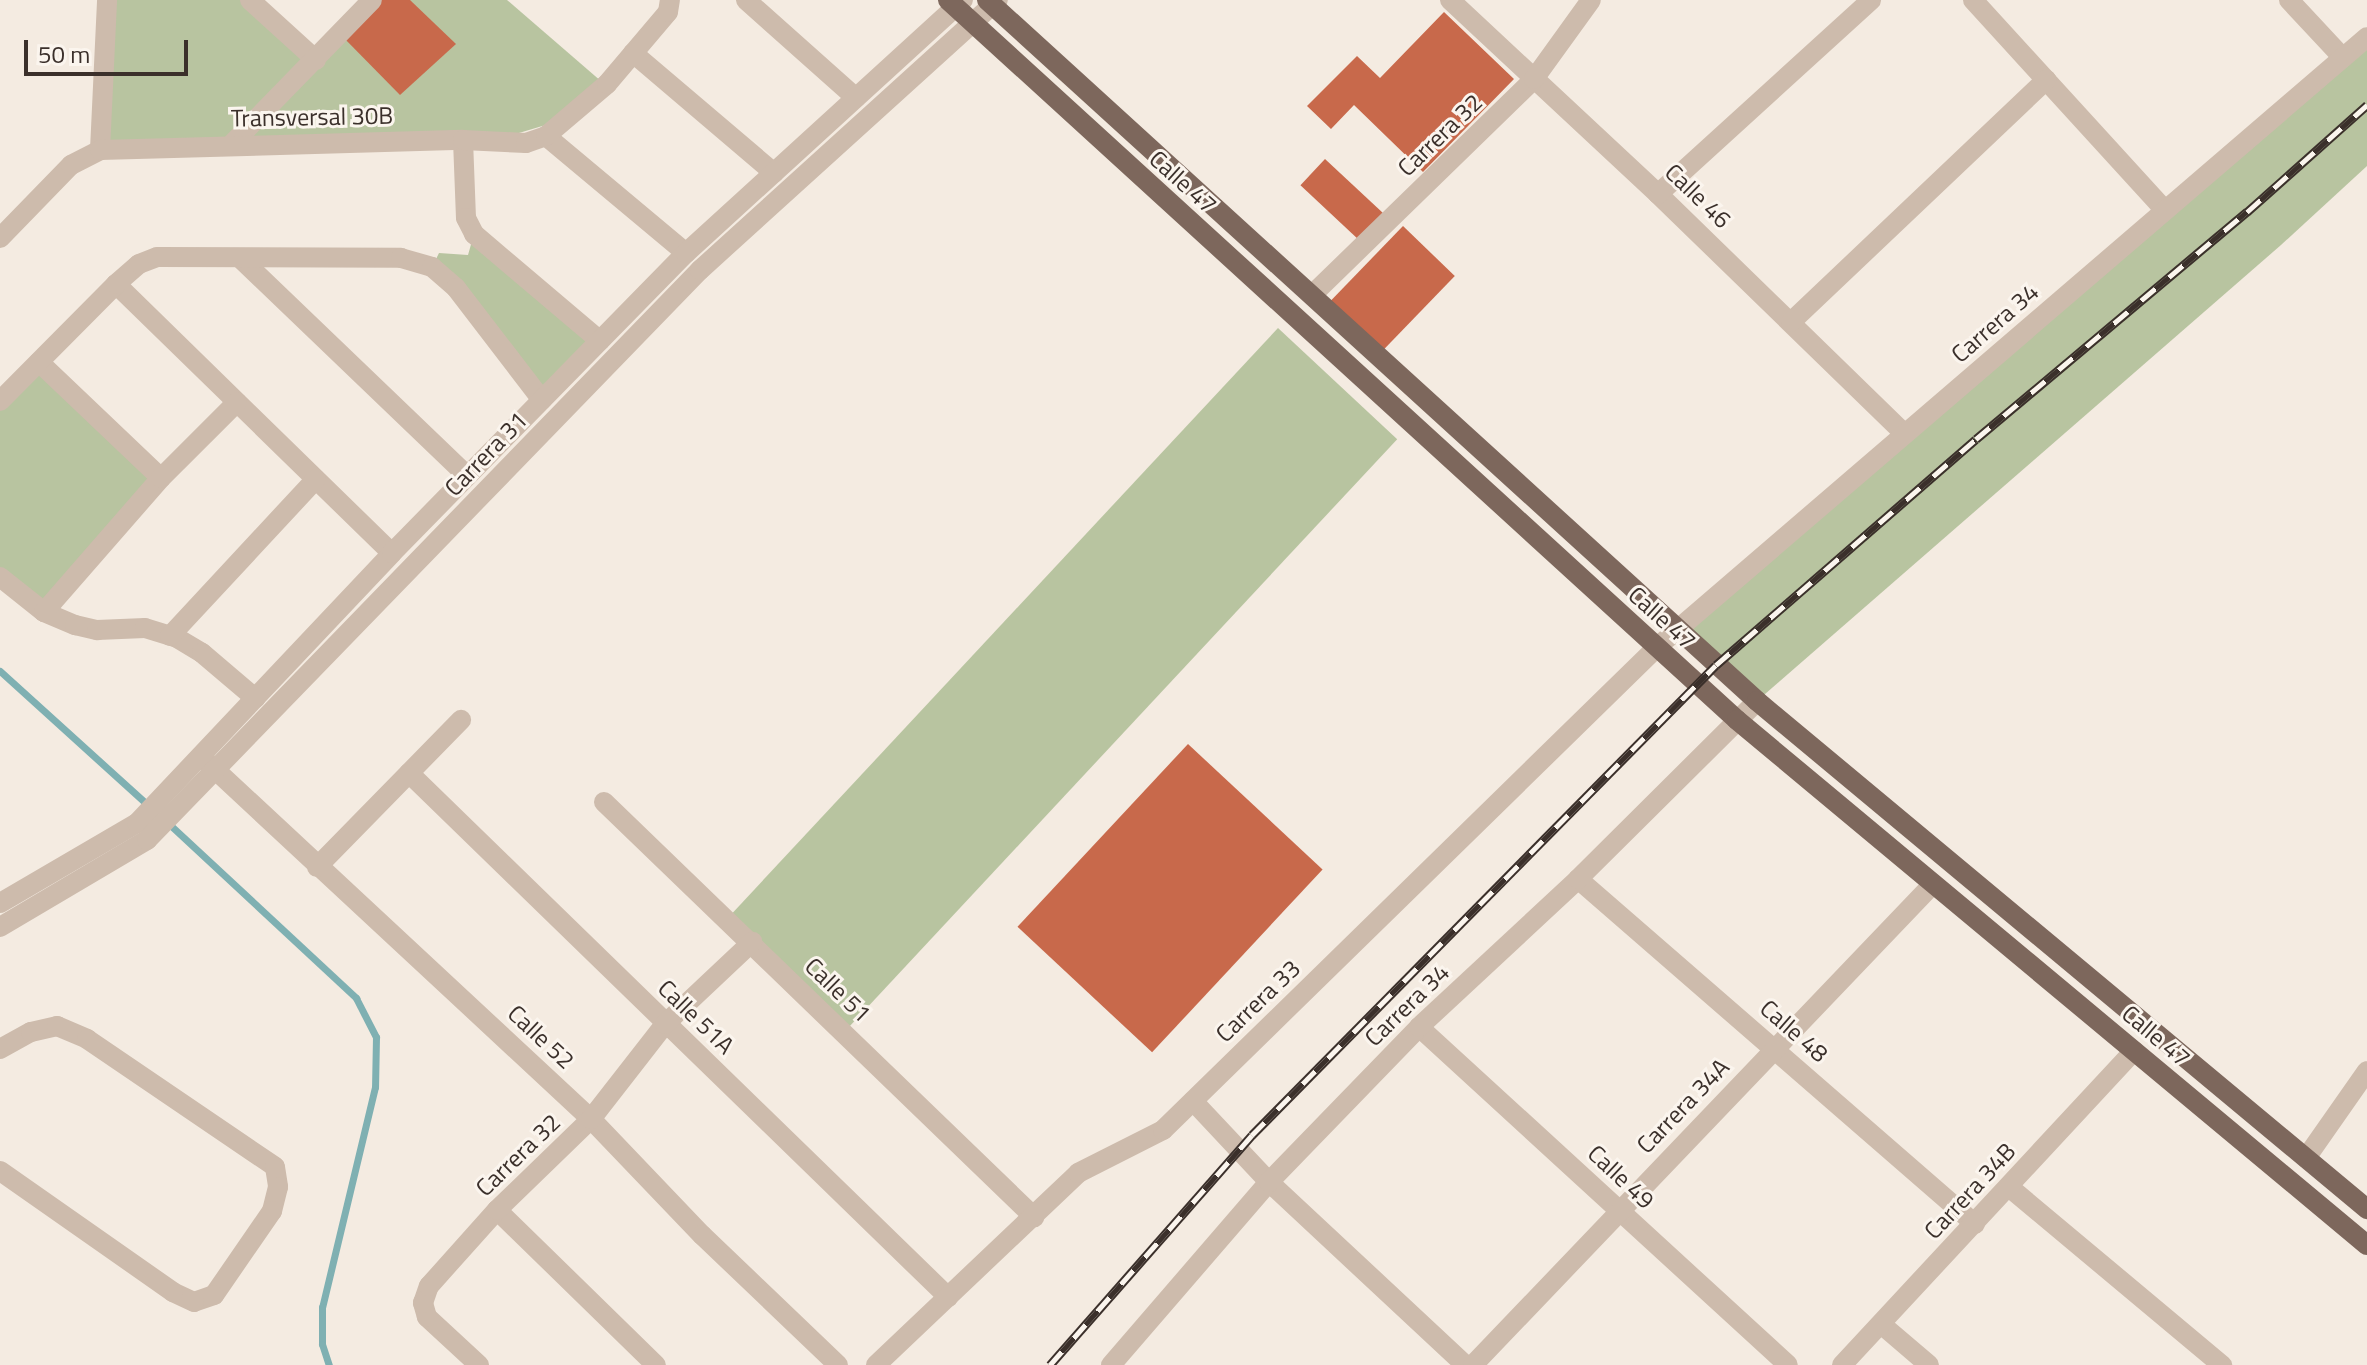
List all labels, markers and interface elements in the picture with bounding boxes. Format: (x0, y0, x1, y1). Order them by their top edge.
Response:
scale bar (28, 24, 192, 74)
text: 50 m (38, 36, 90, 72)
street label: Carrera 32 (1392, 88, 1488, 182)
street label: Transversal 30B (231, 101, 393, 133)
street label: Calle 47 (1143, 144, 1223, 220)
street label: Calle 46 (1659, 158, 1737, 234)
street label: Carrera 34 (1946, 277, 2044, 369)
street label: Carrera 31 (439, 406, 533, 502)
street label: Calle 47 (1622, 580, 1702, 656)
street label: Calle 51 (799, 952, 877, 1028)
street label: Carrera 33 (1210, 954, 1306, 1048)
street label: Carrera 34 (1359, 958, 1455, 1052)
street label: Calle 51A (652, 974, 740, 1060)
street label: Calle 48 (1754, 994, 1834, 1068)
street label: Calle 52 (502, 999, 580, 1075)
street label: Calle 47 (2116, 999, 2196, 1073)
street label: Carrera 34A (1631, 1053, 1735, 1159)
street label: Carrera 32 (470, 1108, 566, 1202)
street label: Carrera 34B (1918, 1137, 2022, 1245)
street label: Calle 49 (1582, 1139, 1660, 1215)

